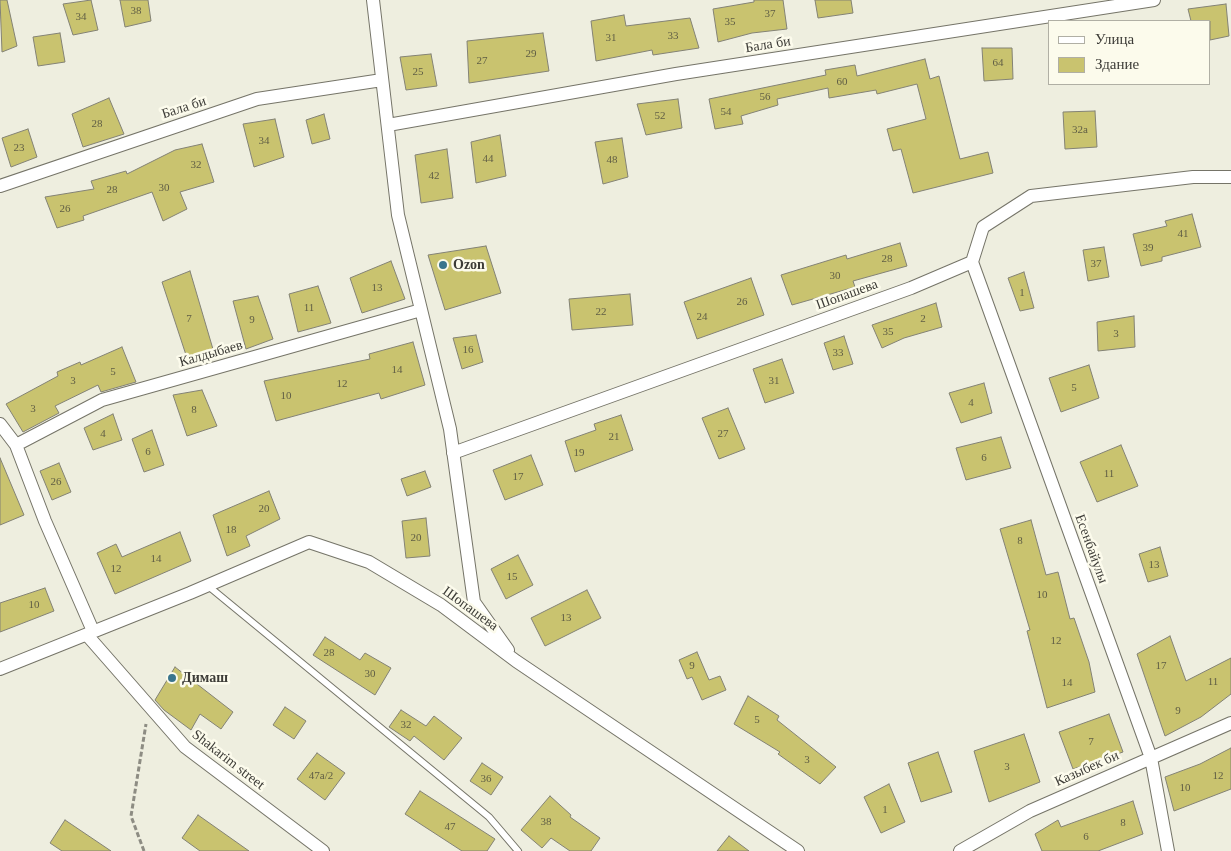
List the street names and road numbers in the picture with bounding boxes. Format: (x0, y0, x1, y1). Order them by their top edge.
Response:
street label: Бала би (744, 33, 792, 57)
street label: Бала би (160, 93, 208, 123)
street label: Шопашева (814, 276, 880, 314)
street label: Калдыбаев (177, 337, 245, 371)
street label: Есенбайулы (1071, 512, 1111, 586)
street label: Шопашева (439, 583, 501, 635)
street label: Shakarim street (188, 726, 268, 794)
street label: Казыбек би (1052, 747, 1122, 791)

